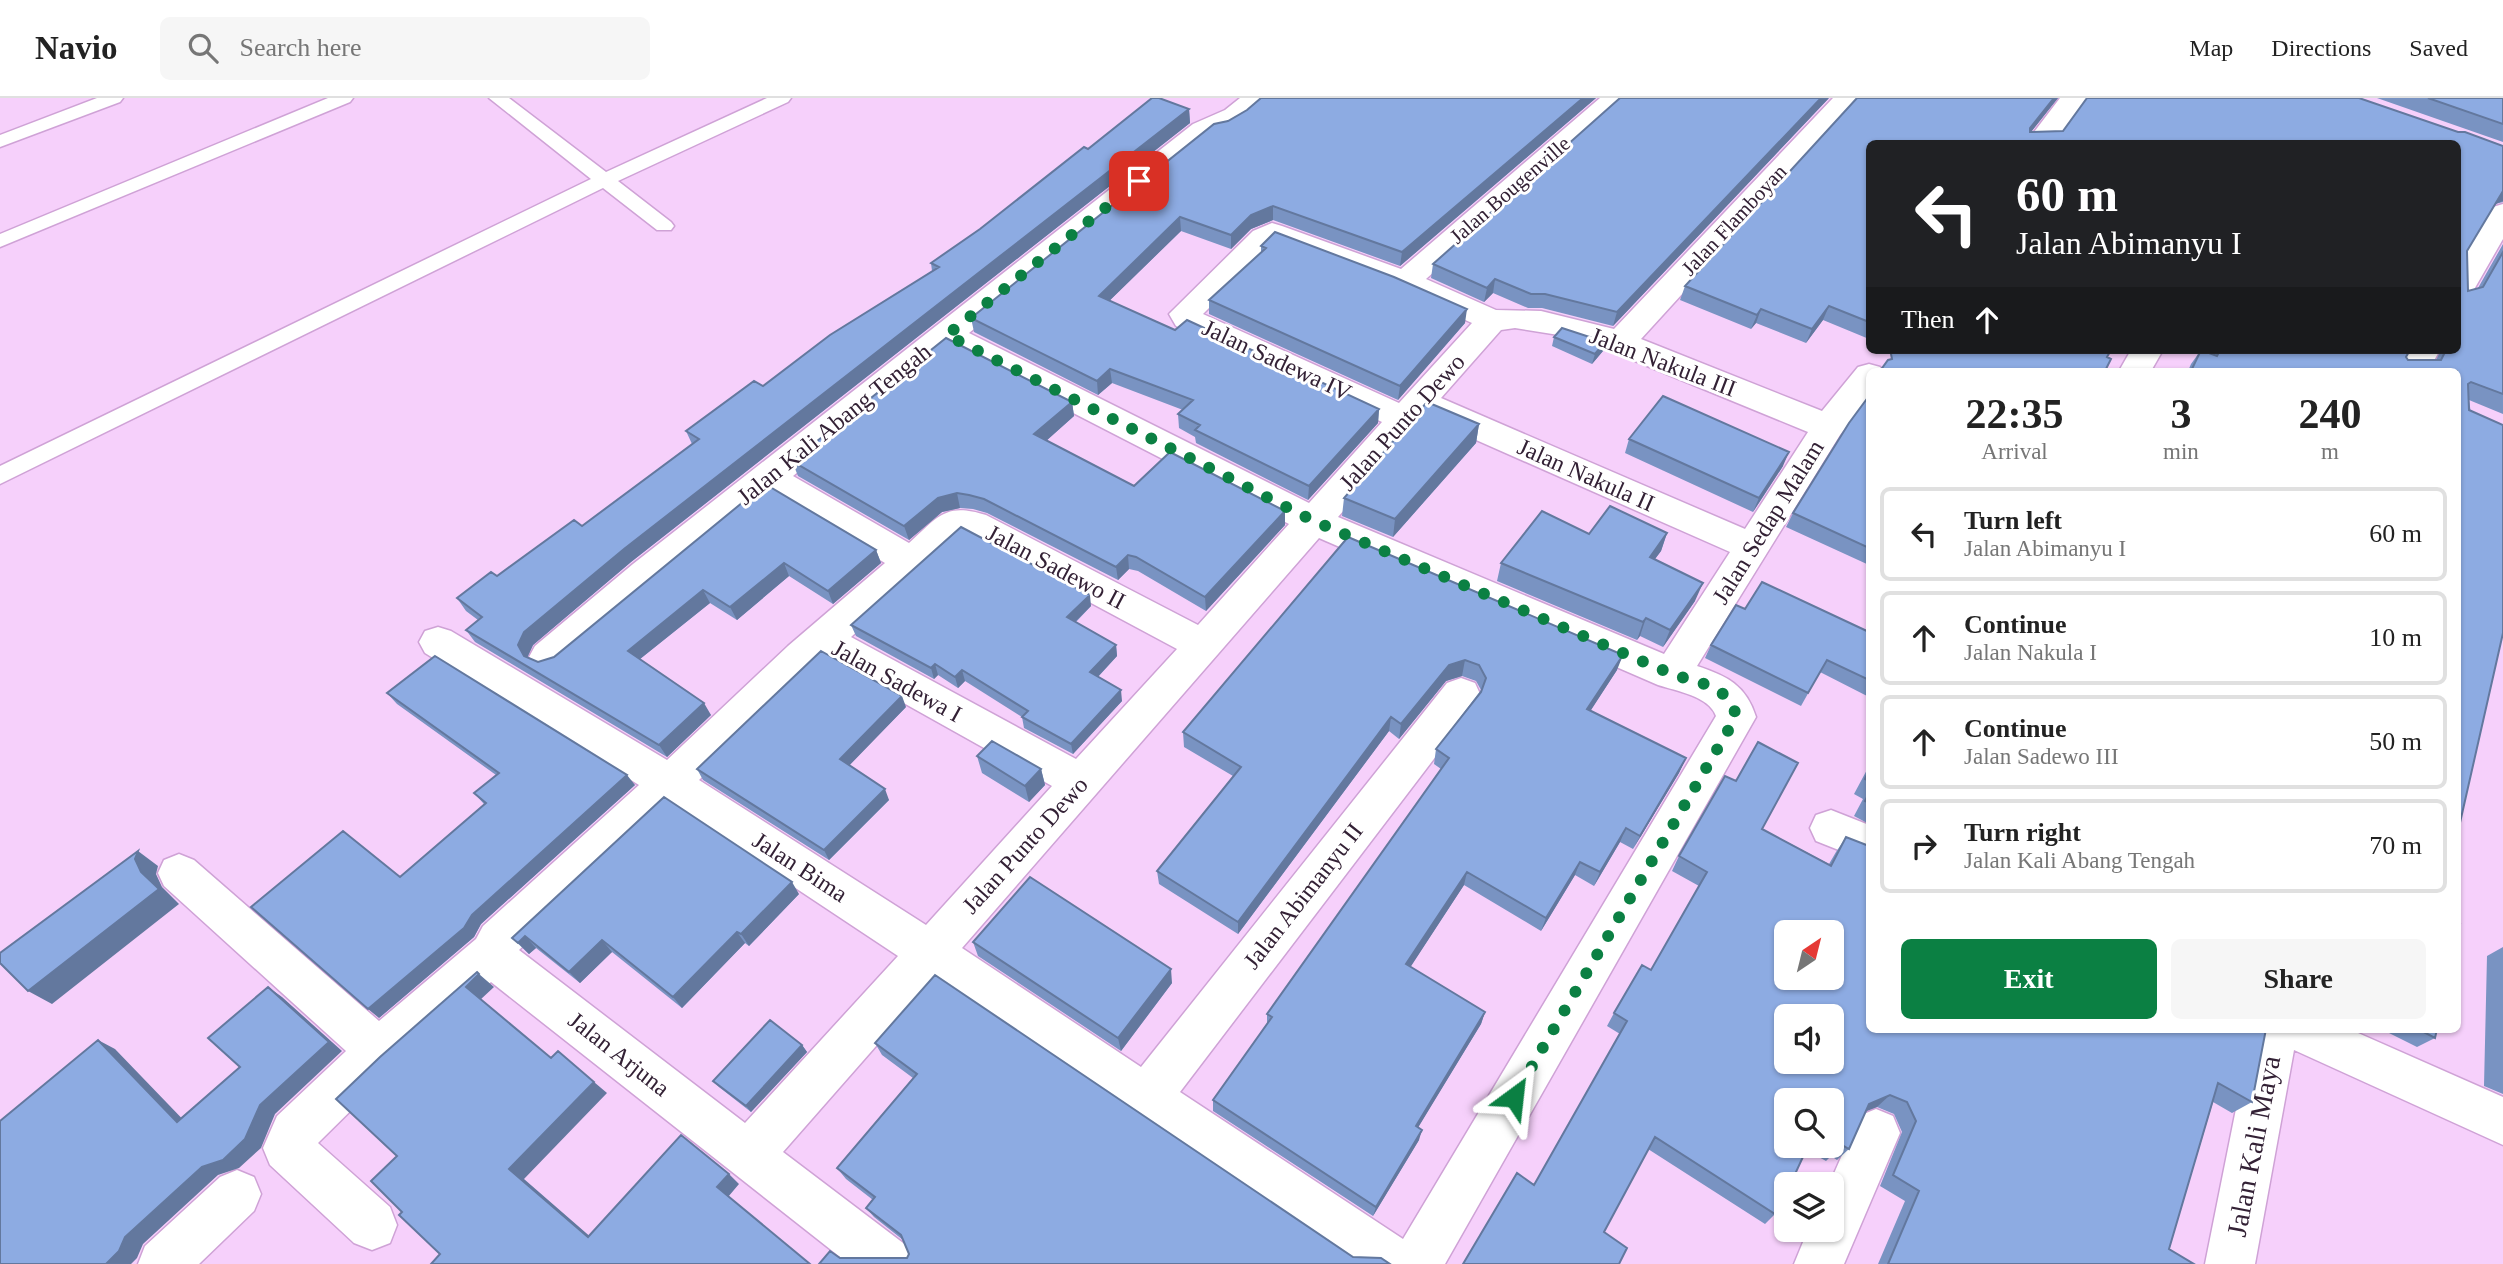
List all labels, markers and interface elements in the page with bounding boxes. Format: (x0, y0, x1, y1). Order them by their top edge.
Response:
search box (160, 17, 650, 80)
icon: search (184, 29, 222, 67)
text: Navio (35, 30, 118, 66)
text: Search here (240, 33, 361, 62)
text: Map (2189, 35, 2233, 61)
text: Directions (2271, 35, 2371, 61)
text: Saved (2409, 35, 2468, 61)
street label: Jalan Bougenville (1445, 131, 1575, 249)
pin (1109, 151, 1169, 211)
street label: Jalan Flamboyan (1676, 159, 1792, 280)
icon: arrive (1120, 162, 1158, 200)
text: 60 m (2016, 167, 2118, 222)
icon: left (1901, 168, 1992, 259)
text: Jalan Abimanyu I (2016, 225, 2242, 261)
icon: ahead (1968, 301, 2006, 339)
text: Then (1901, 305, 1954, 334)
street label: Jalan Sadewa IV (1198, 314, 1356, 406)
street label: Jalan Nakula III (1586, 322, 1740, 402)
street label: Jalan Kali Abang Tengah (732, 338, 936, 510)
street label: Jalan Punto Dewo (1334, 348, 1470, 496)
text: 22:35 (1966, 391, 2064, 437)
text: 3 (2170, 391, 2191, 437)
text: 240 (2298, 391, 2361, 437)
street label: Jalan Nakula II (1514, 433, 1658, 517)
street label: Jalan Sedap Malam (1707, 435, 1829, 609)
text: Arrival (1981, 439, 2048, 464)
text: min (2163, 439, 2199, 464)
text: m (2321, 439, 2339, 464)
text: Turn left (1964, 506, 2062, 535)
icon: left (1905, 515, 1943, 553)
text: 60 m (2369, 519, 2422, 548)
street label: Jalan Sadewo II (982, 520, 1130, 614)
text: Jalan Abimanyu I (1964, 536, 2126, 561)
text: Continue (1964, 610, 2067, 639)
icon: ahead (1905, 619, 1943, 657)
text: 10 m (2369, 623, 2422, 652)
street label: Jalan Sadewa I (828, 635, 966, 727)
text: Jalan Nakula I (1964, 640, 2097, 665)
text: Continue (1964, 714, 2067, 743)
icon: ahead (1905, 723, 1943, 761)
text: 50 m (2369, 727, 2422, 756)
text: Jalan Sadewo III (1964, 744, 2119, 769)
street label: Jalan Punto Dewo (957, 771, 1093, 919)
street label: Jalan Abimanyu II (1238, 818, 1368, 974)
text: Turn right (1964, 818, 2081, 847)
street label: Jalan Bima (748, 827, 852, 907)
icon: right (1905, 827, 1943, 865)
text: 70 m (2369, 831, 2422, 860)
text: Jalan Kali Abang Tengah (1964, 848, 2195, 873)
north arrow (1774, 920, 1844, 990)
map controls (1774, 920, 1844, 1242)
button: Exit (1901, 939, 2157, 1019)
button: Share (2171, 939, 2426, 1019)
button: sound (1774, 1004, 1844, 1074)
street label: Jalan Arjuna (563, 1007, 675, 1102)
street label: Jalan Kali Maya (2221, 1053, 2286, 1239)
position arrow (1477, 1060, 1551, 1134)
button: search (1774, 1088, 1844, 1158)
button: layers (1774, 1172, 1844, 1242)

